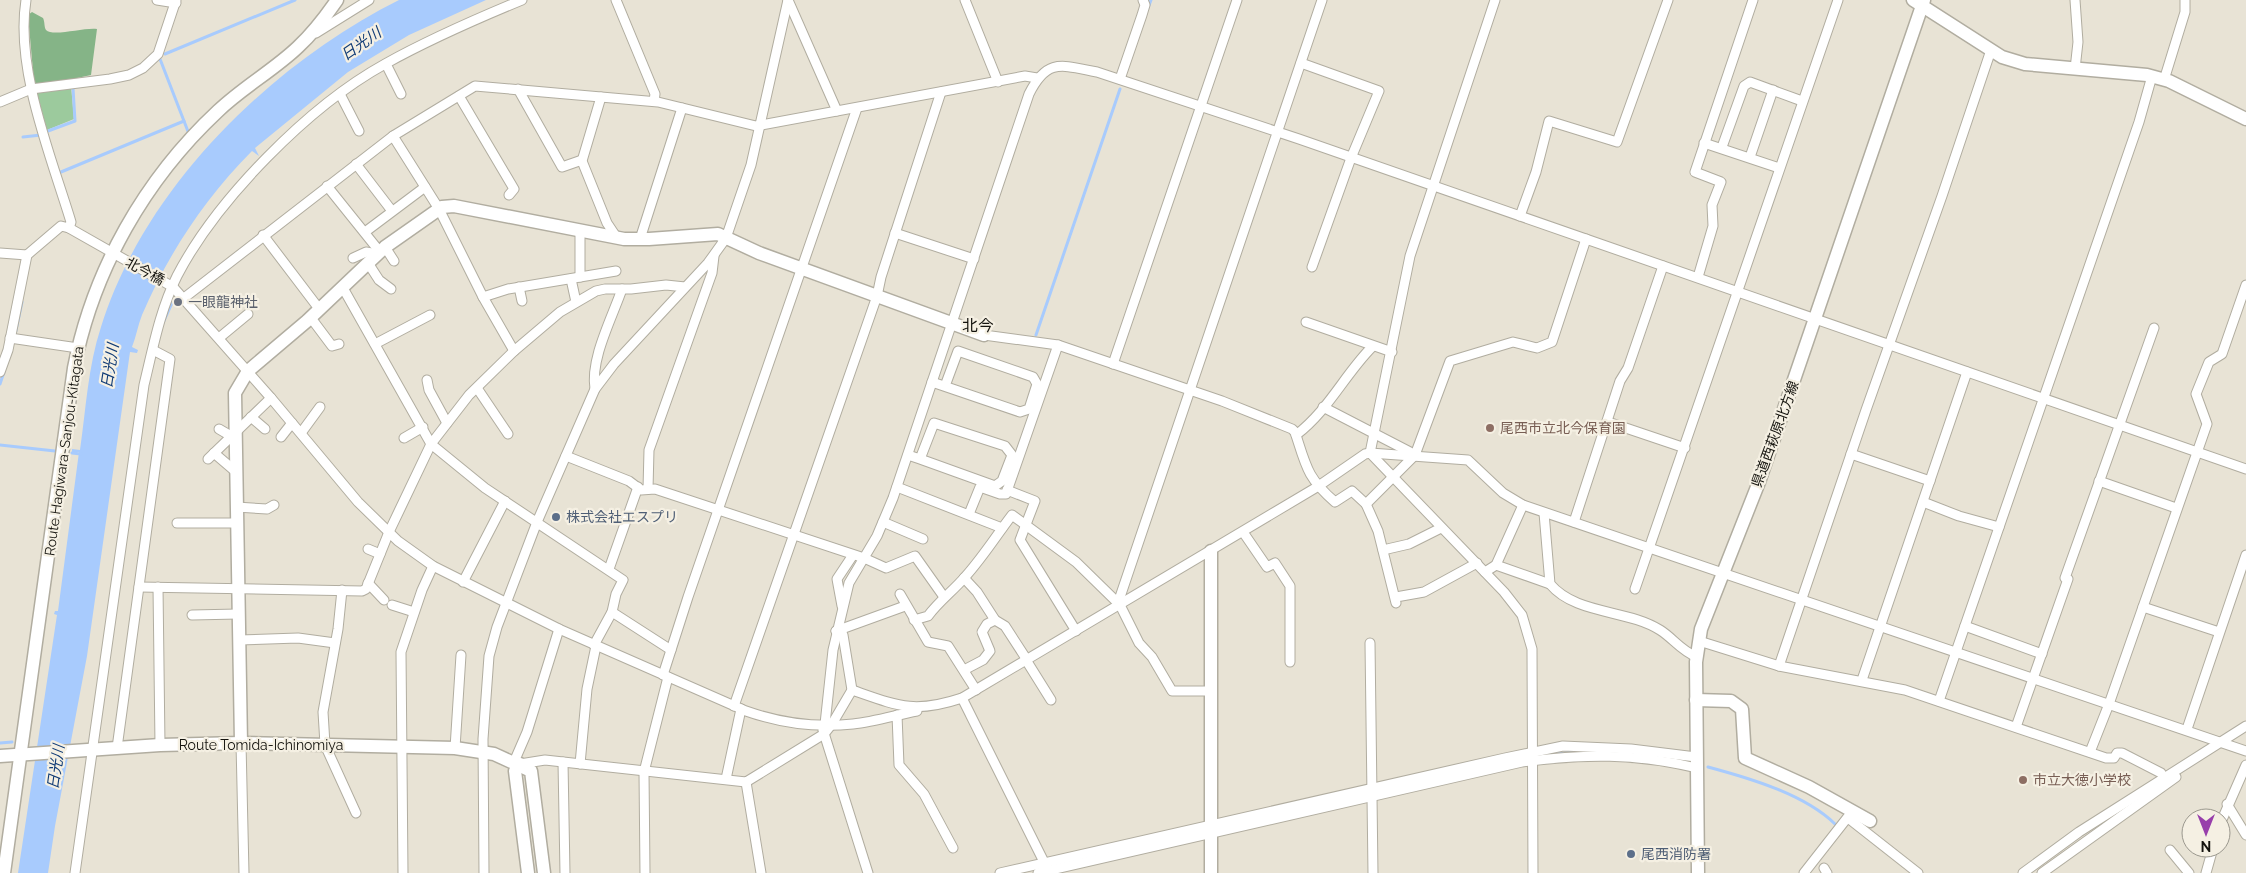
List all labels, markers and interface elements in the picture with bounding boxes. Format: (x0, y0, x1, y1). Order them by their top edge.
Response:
water label: 日光川 (337, 23, 386, 64)
street label: 北今橋 (123, 254, 167, 288)
place label: 一眼龍神社 (188, 294, 258, 310)
marker: 一眼龍神社 (172, 296, 184, 308)
district label: 北今 (962, 316, 994, 335)
water label: 日光川 (98, 340, 123, 390)
street label: Route Hagiwara-Sanjou-Kitagata (41, 345, 87, 557)
street label: 県道西萩原北方線 (1748, 379, 1802, 489)
place label: 尾西市立北今保育園 (1500, 420, 1626, 436)
marker: 尾西市立北今保育園 (1484, 422, 1496, 434)
place label: 株式会社エスプリ (566, 509, 678, 525)
marker: 株式会社エスプリ (550, 511, 562, 523)
street label: Route Tomida-Ichinomiya (179, 737, 343, 753)
water label: 日光川 (44, 741, 68, 791)
place label: 市立大徳小学校 (2033, 772, 2131, 788)
marker: 市立大徳小学校 (2017, 774, 2029, 786)
north arrow (2181, 808, 2231, 858)
text: N (2201, 838, 2211, 854)
place label: 尾西消防署 (1641, 846, 1711, 862)
marker: 尾西消防署 (1625, 848, 1637, 860)

